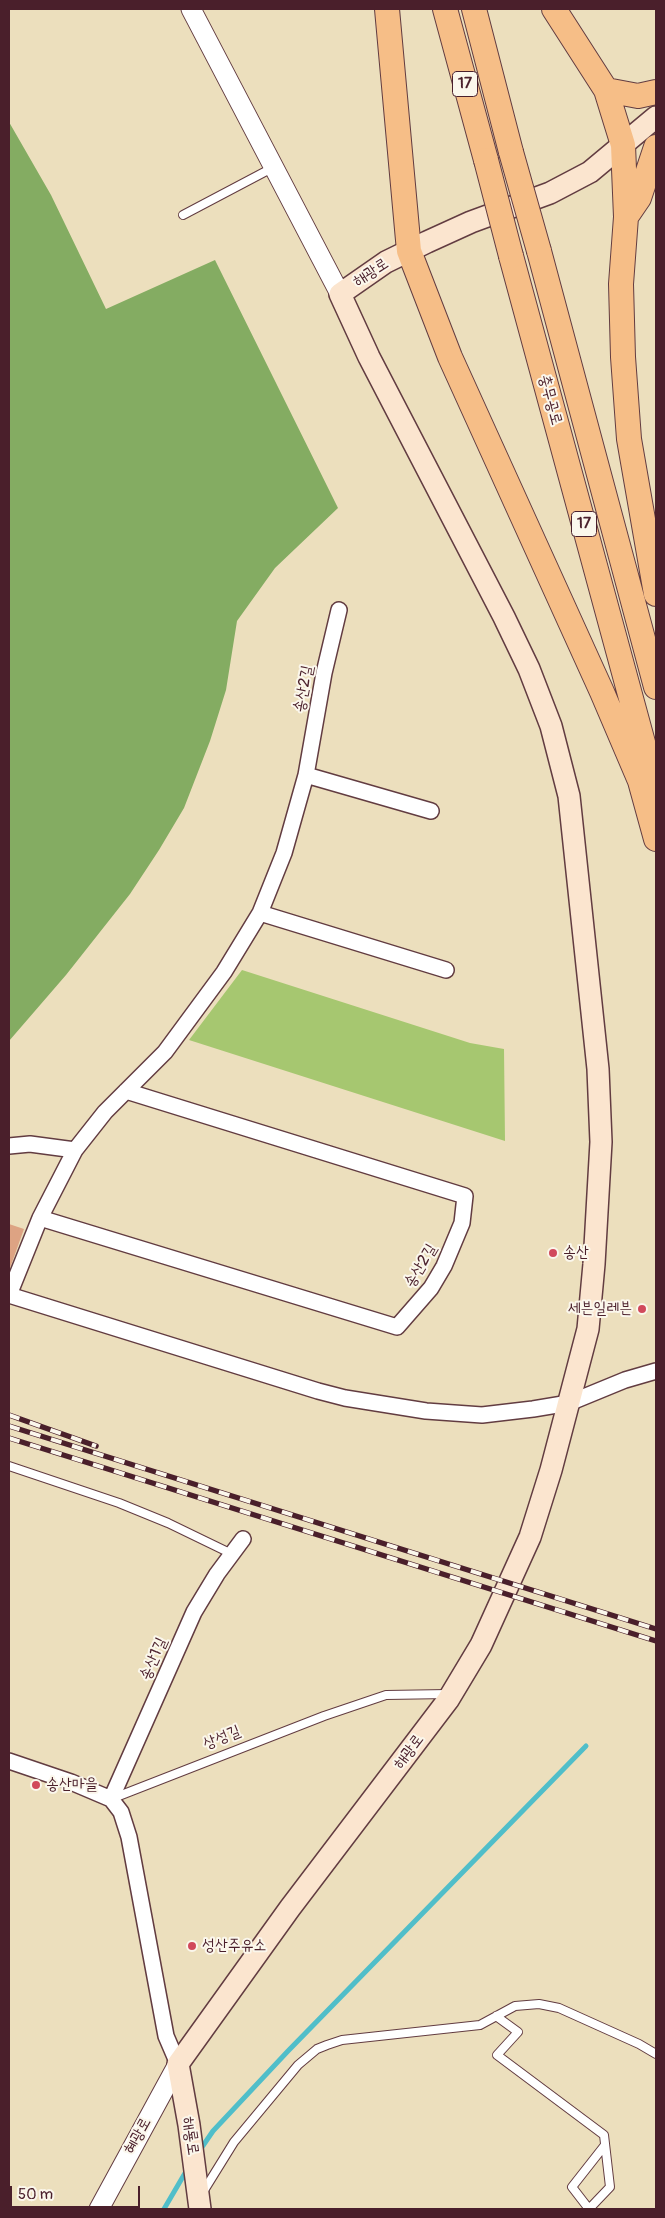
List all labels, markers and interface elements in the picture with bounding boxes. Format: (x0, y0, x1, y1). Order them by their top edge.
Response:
road number: 17 (452, 72, 478, 96)
street label: 해광로 (350, 254, 392, 292)
street label: 충무공로 (534, 373, 566, 427)
road number: 17 (572, 512, 596, 536)
street label: 송산2길 (290, 664, 318, 714)
street label: 송산2길 (401, 1241, 441, 1291)
place label: 송산 (563, 1243, 589, 1263)
marker: 송산 (547, 1247, 559, 1259)
place label: 세븐일레븐 (568, 1299, 632, 1319)
marker: 세븐일레븐 (636, 1303, 648, 1315)
street label: 송산1길 (136, 1635, 172, 1683)
street label: 상성길 (200, 1722, 244, 1754)
street label: 해광로 (390, 1731, 428, 1773)
place label: 송산마을 (46, 1775, 98, 1795)
marker: 송산마을 (30, 1779, 42, 1791)
place label: 성산주유소 (202, 1936, 266, 1956)
marker: 성산주유소 (186, 1940, 198, 1952)
street label: 혜광로 (120, 2114, 156, 2158)
street label: 해룡로 (177, 2115, 203, 2157)
scale bar (12, 2176, 142, 2208)
text: 50 m (18, 2185, 53, 2204)

